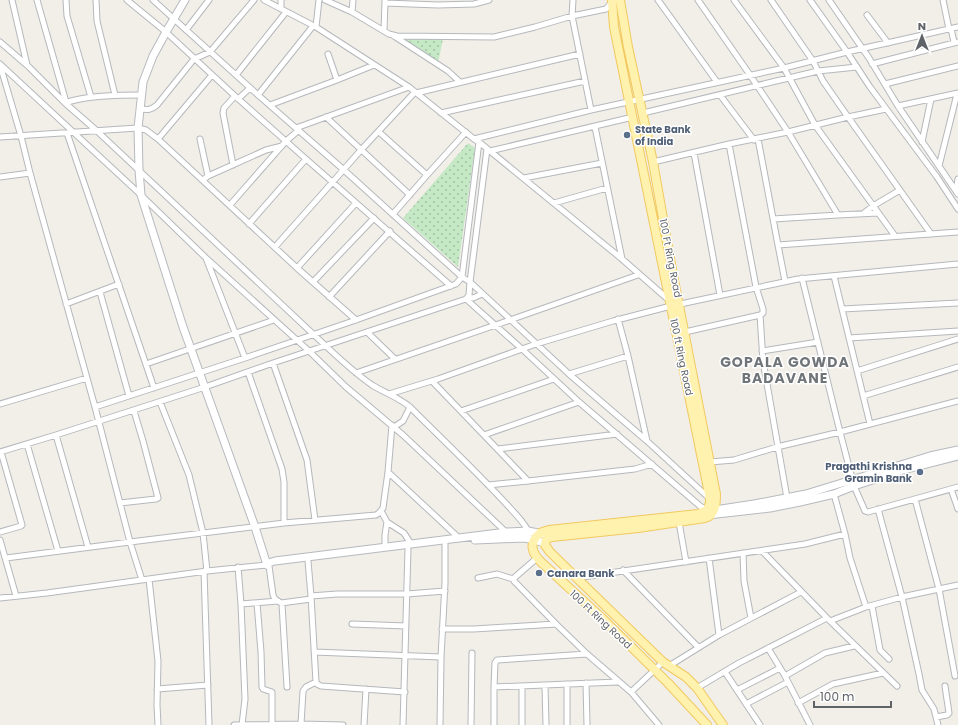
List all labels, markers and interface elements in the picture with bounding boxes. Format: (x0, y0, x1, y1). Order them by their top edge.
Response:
north arrow (902, 16, 942, 56)
text: N (918, 18, 926, 34)
place label: State Bank of India (635, 122, 691, 149)
marker: State Bank of India (622, 130, 632, 140)
street label: 100 Ft Ring Road (655, 217, 686, 299)
street label: 100 ft Ring Road (666, 317, 697, 397)
district label: GOPALA GOWDA BADAVANE (720, 352, 850, 388)
place label: Pragathi Krishna Gramin Bank (825, 459, 913, 486)
marker: Pragathi Krishna Gramin Bank (915, 467, 925, 477)
place label: Canara Bank (547, 566, 615, 581)
marker: Canara Bank (534, 568, 544, 578)
street label: 100 Ft Ring Road (566, 587, 635, 652)
scale bar (814, 683, 891, 709)
text: 100 m (820, 688, 854, 705)

